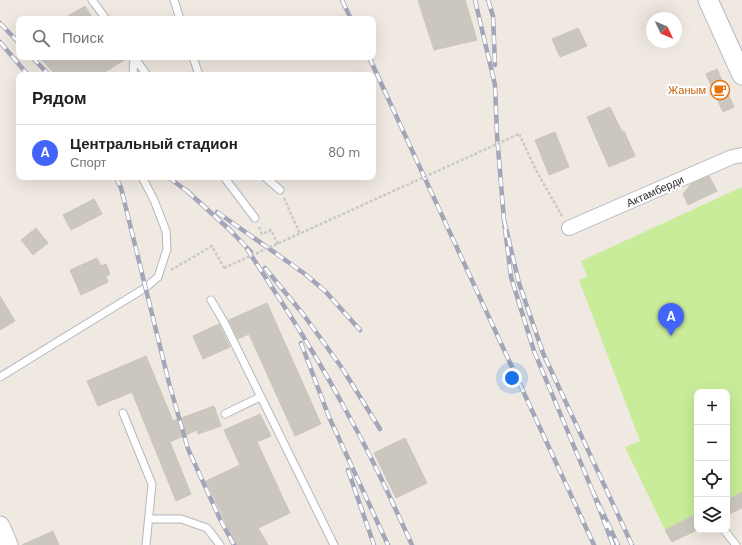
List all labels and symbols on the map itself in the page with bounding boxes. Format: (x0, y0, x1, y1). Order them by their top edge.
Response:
north arrow (646, 12, 682, 48)
cafe icon: Жаным (709, 79, 731, 101)
place label: Жаным (668, 83, 706, 97)
street label: Актамберди (624, 172, 686, 210)
pin: A (658, 303, 684, 336)
your location (502, 368, 522, 388)

